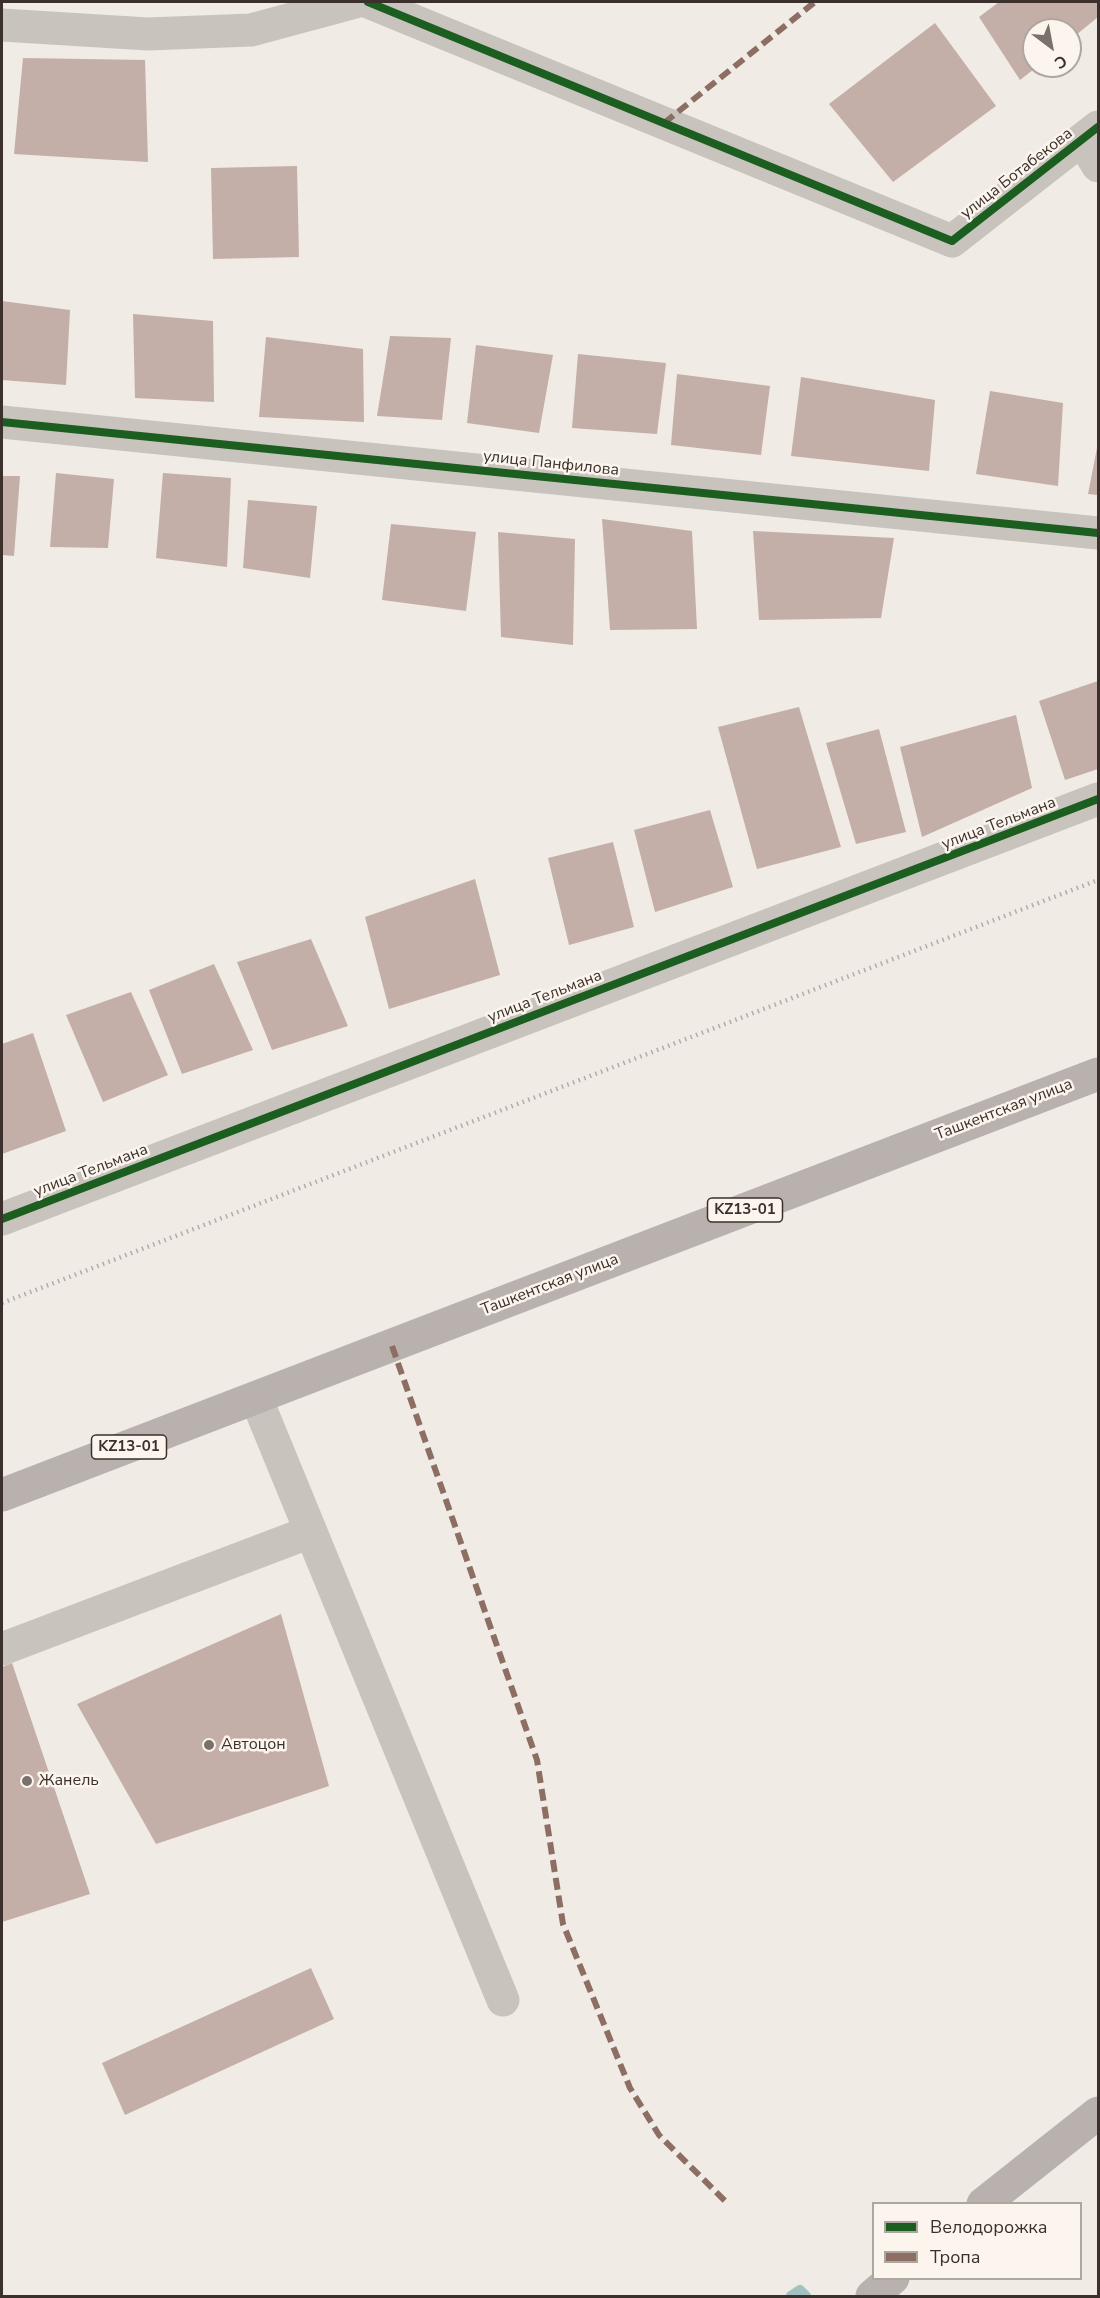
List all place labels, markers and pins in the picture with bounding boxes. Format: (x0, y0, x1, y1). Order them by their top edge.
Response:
place label: Автоцон (221, 1735, 286, 1755)
marker: Автоцон (202, 1738, 216, 1752)
place label: Жанель (39, 1771, 99, 1791)
marker: Жанель (20, 1774, 34, 1788)

